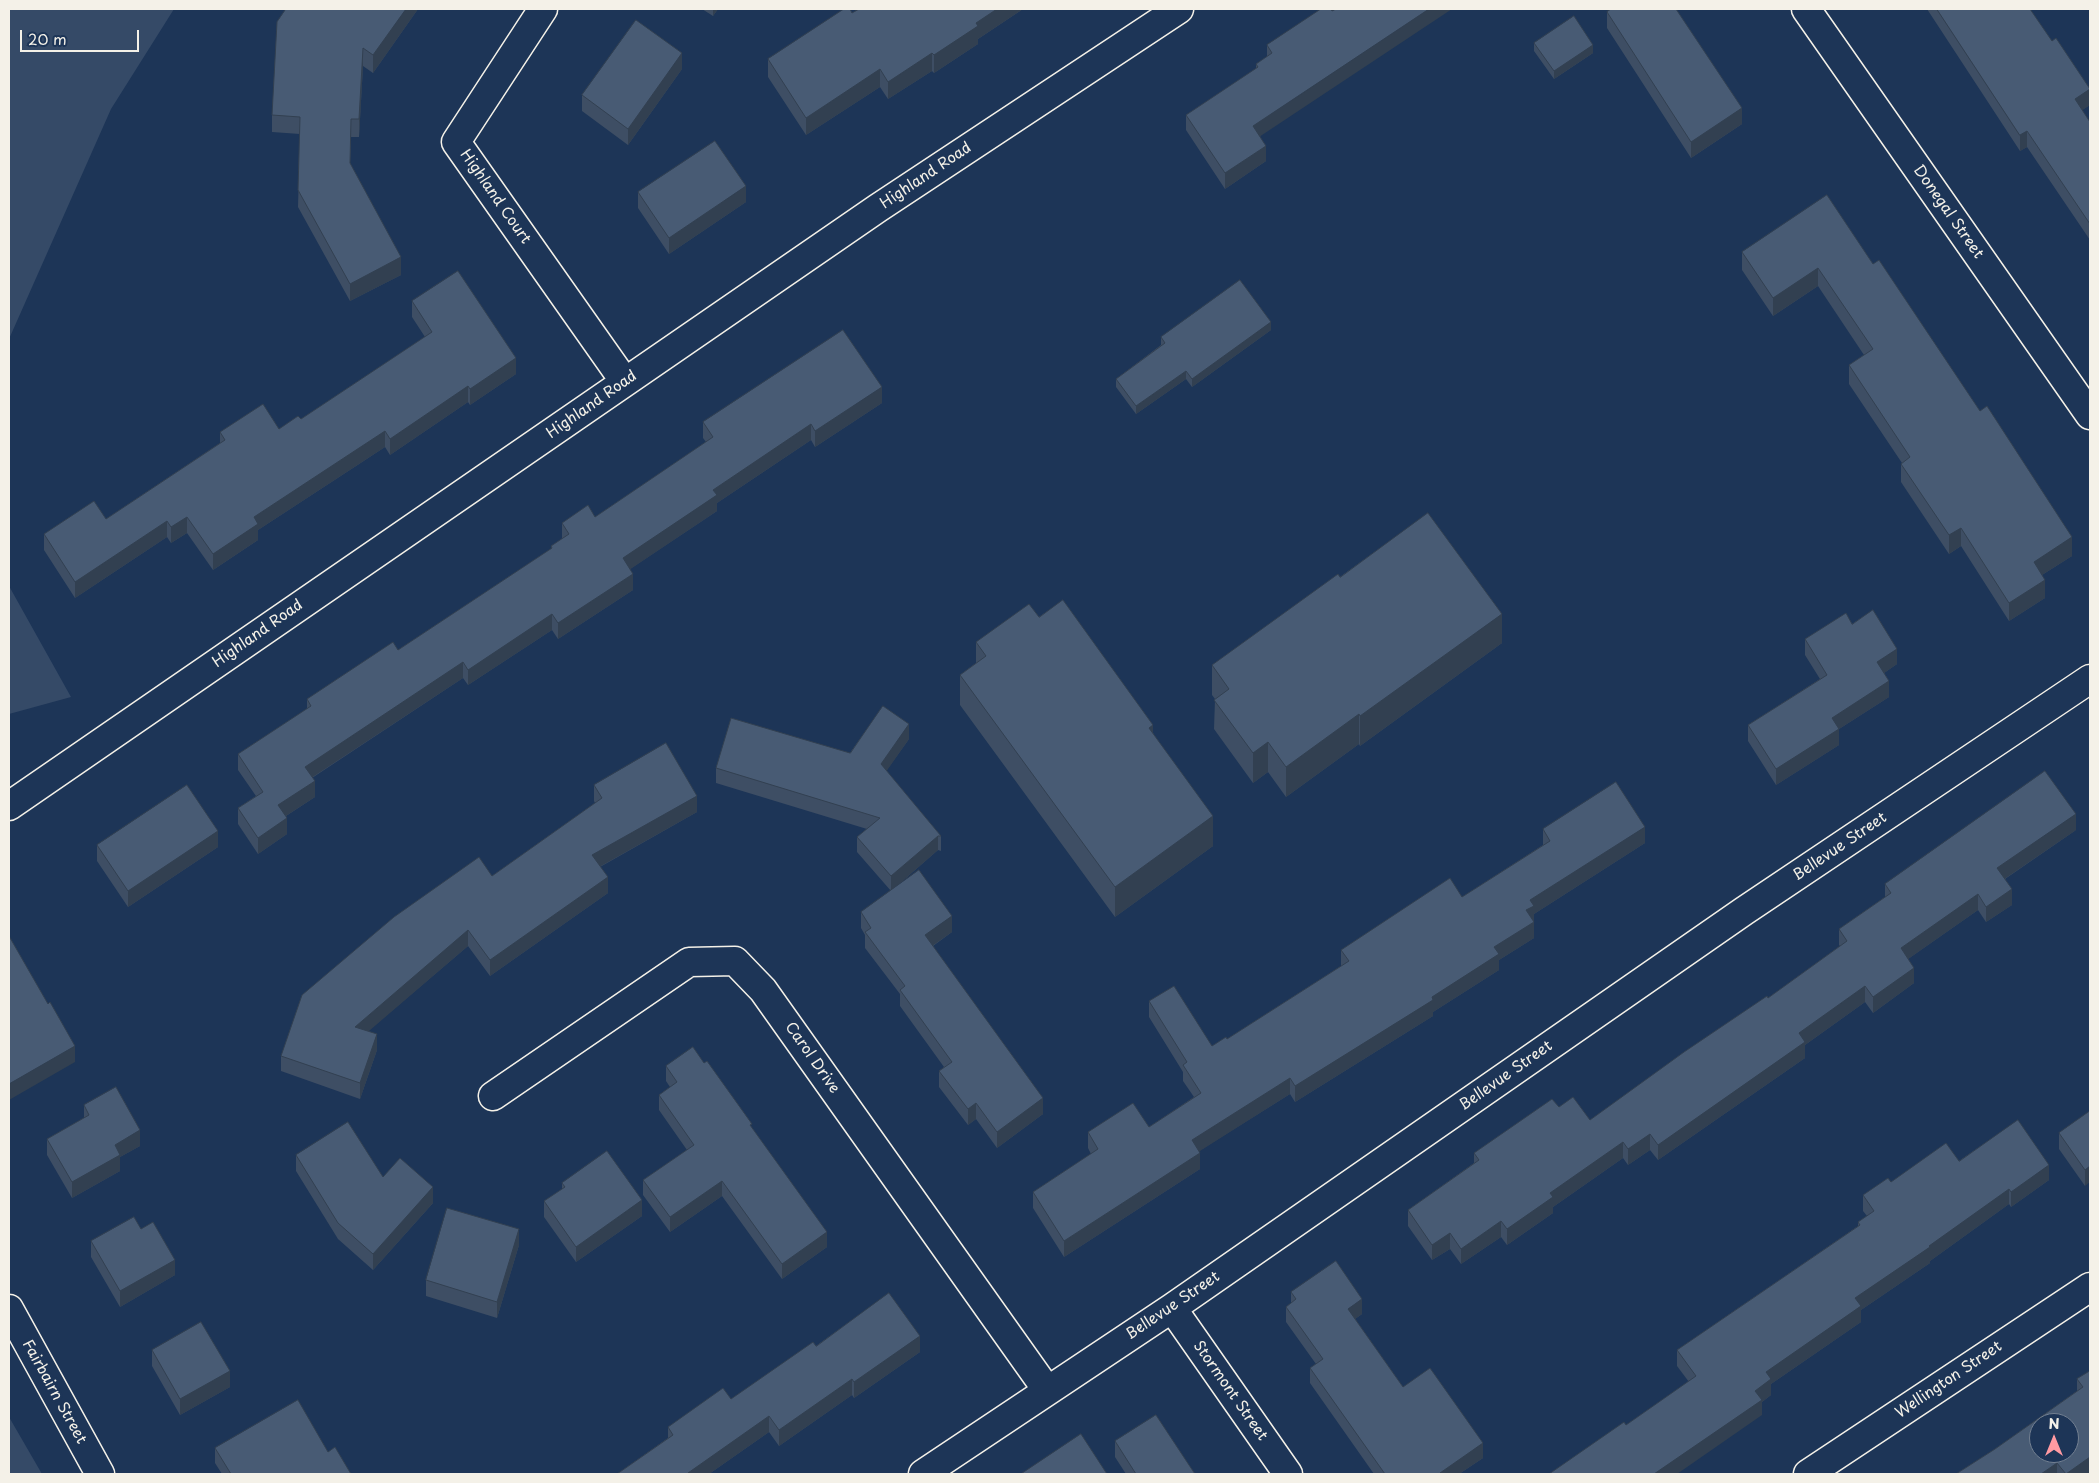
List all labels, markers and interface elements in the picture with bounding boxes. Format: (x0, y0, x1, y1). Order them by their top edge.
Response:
scale bar (22, 20, 141, 52)
text: 20 m (28, 27, 67, 50)
street label: Highland Road (877, 139, 975, 213)
street label: Highland Court (456, 146, 534, 248)
street label: Donegal Street (1909, 162, 1987, 262)
street label: Highland Road (543, 367, 641, 443)
street label: Highland Road (209, 596, 307, 672)
street label: Bellevue Street (1790, 809, 1890, 885)
street label: Carol Drive (781, 1019, 843, 1097)
street label: Bellevue Street (1456, 1037, 1556, 1115)
street label: Bellevue Street (1123, 1268, 1223, 1344)
street label: Fairbairn Street (18, 1337, 90, 1447)
street label: Stormont Street (1189, 1338, 1271, 1444)
street label: Wellington Street (1892, 1338, 2006, 1422)
north arrow (2029, 1413, 2079, 1463)
text: N (2048, 1413, 2060, 1434)

